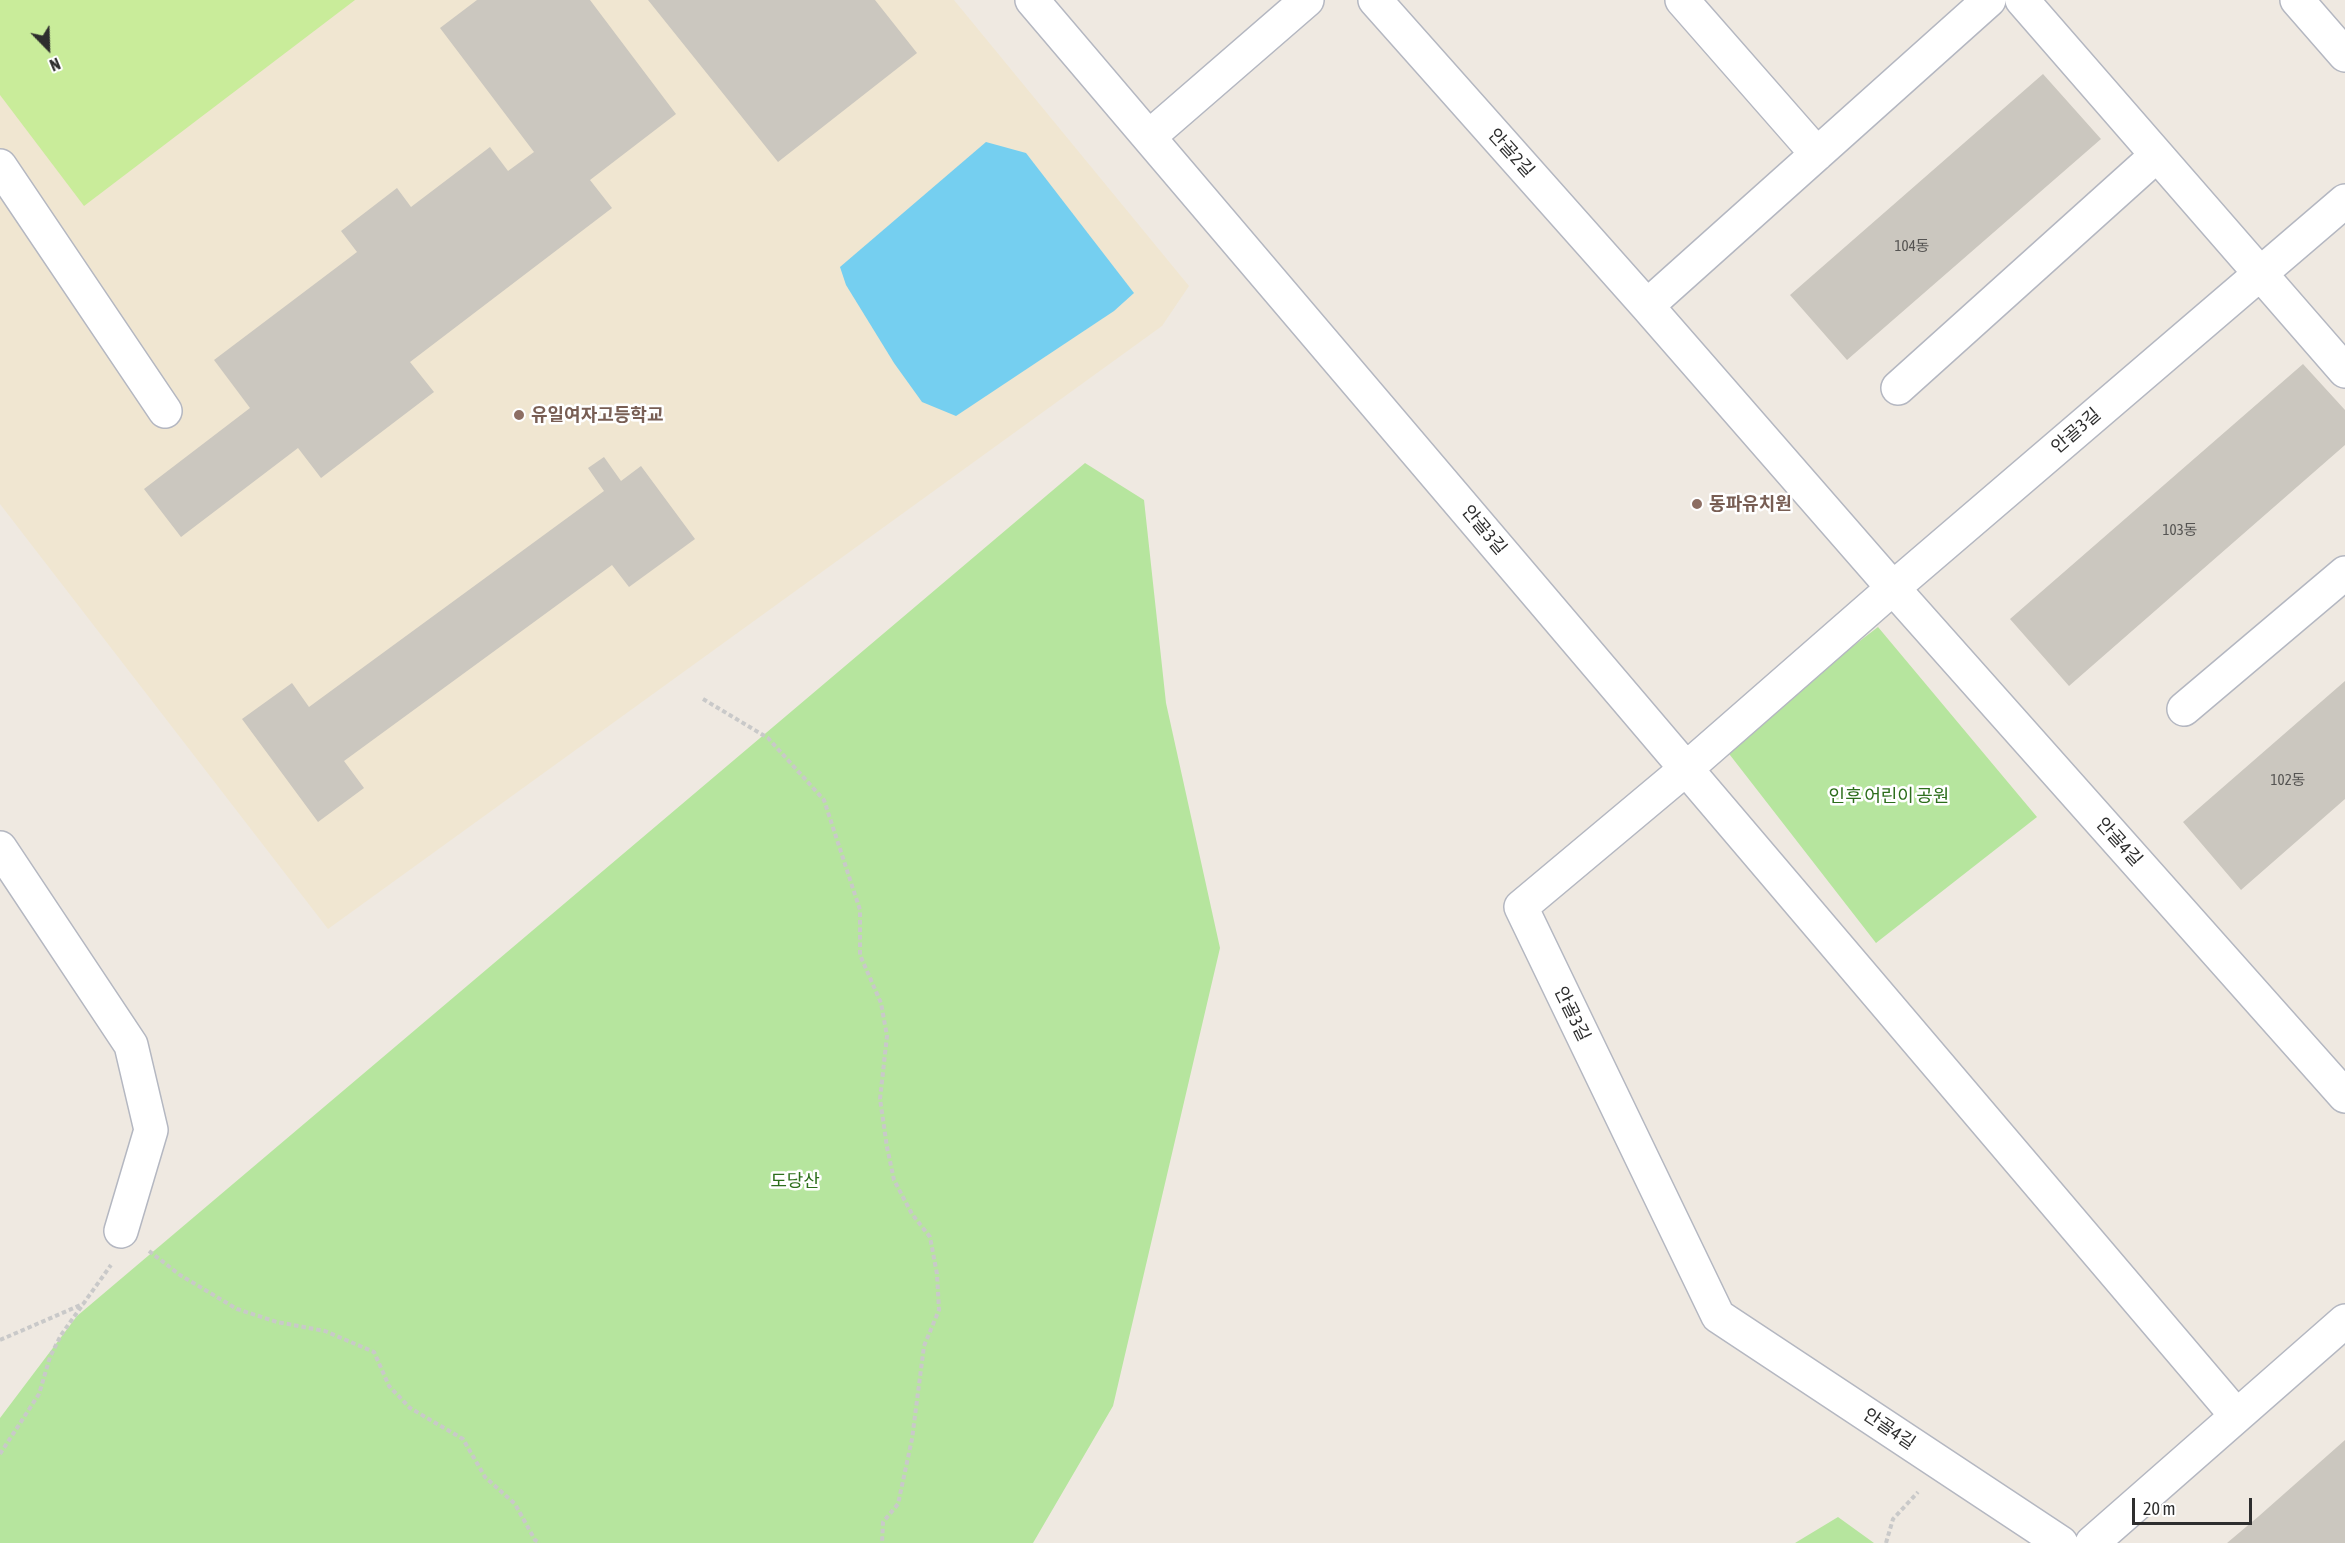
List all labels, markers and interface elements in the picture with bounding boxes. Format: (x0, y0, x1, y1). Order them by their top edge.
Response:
north arrow (18, 18, 78, 78)
text: N (47, 54, 63, 75)
street label: 안골2길 (1484, 124, 1538, 182)
house number: 104동 (1895, 237, 1929, 255)
place label: 유일여자고등학교 (531, 404, 663, 426)
street label: 안골3길 (2047, 404, 2105, 458)
marker: 유일여자고등학교 (512, 408, 526, 422)
place label: 동파유치원 (1709, 493, 1792, 515)
marker: 동파유치원 (1690, 497, 1704, 511)
street label: 안골3길 (1457, 501, 1511, 559)
house number: 103동 (2163, 521, 2197, 539)
house number: 102동 (2271, 771, 2305, 789)
park label: 인후 어린이 공원 (1829, 785, 1949, 807)
street label: 안골4길 (2092, 813, 2146, 871)
street label: 안골3길 (1550, 983, 1594, 1045)
park label: 도당산 (770, 1170, 820, 1192)
street label: 안골4길 (1859, 1404, 1919, 1454)
scale bar (2135, 1486, 2255, 1524)
text: 20 m (2143, 1498, 2175, 1519)

